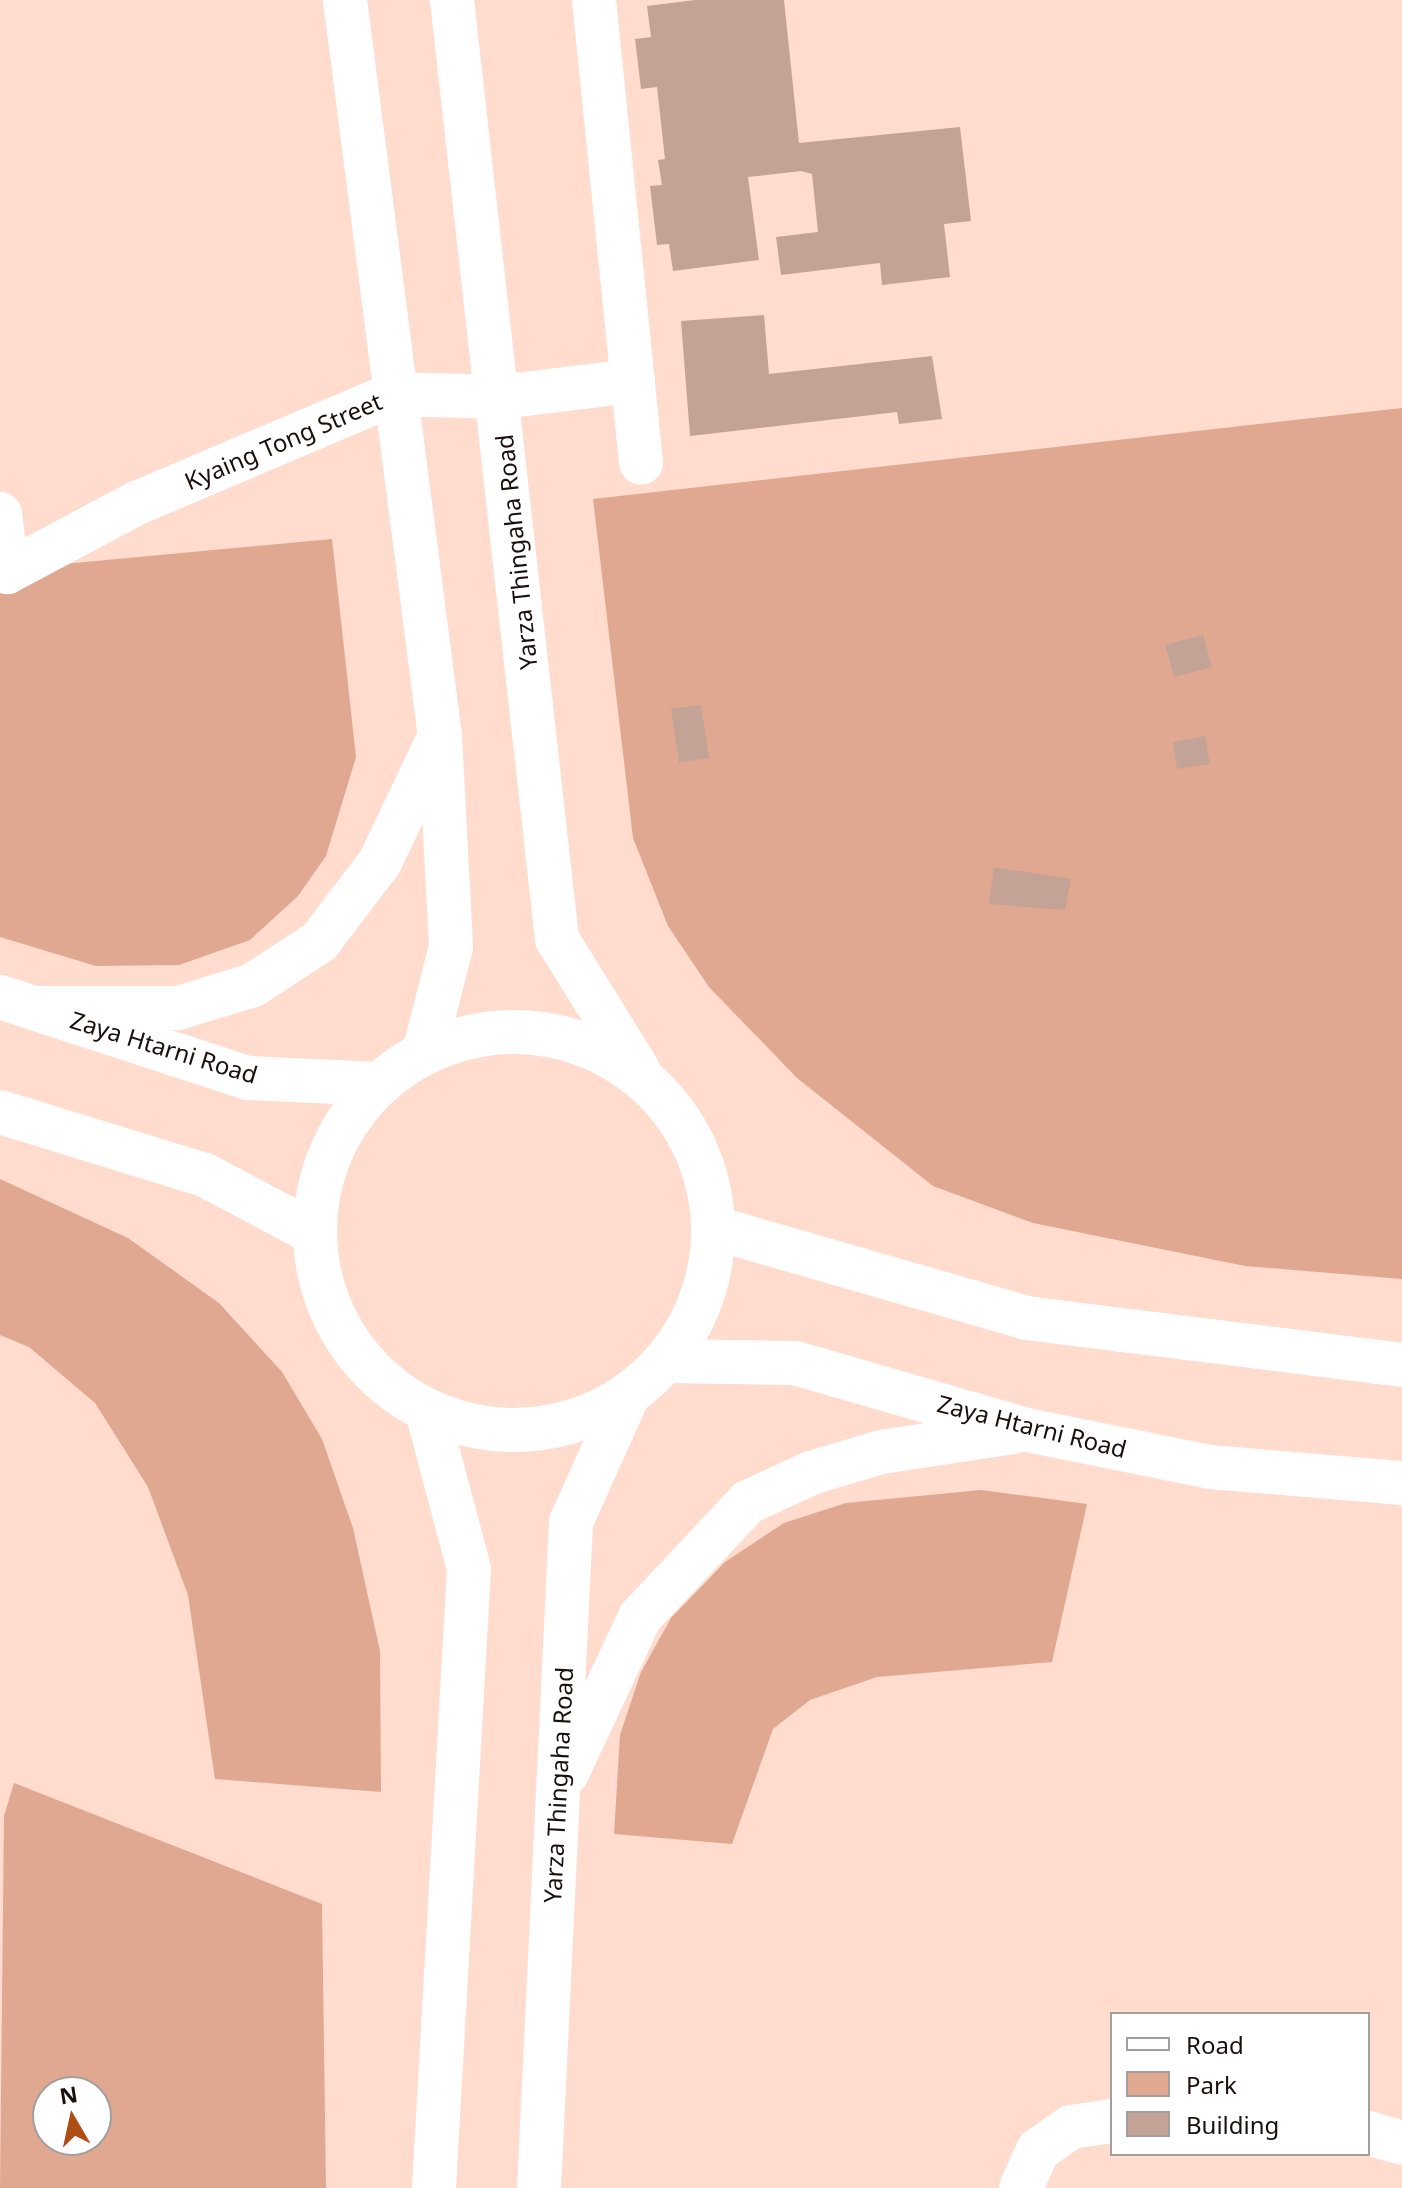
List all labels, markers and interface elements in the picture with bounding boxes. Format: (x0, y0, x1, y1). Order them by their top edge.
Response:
street label: Kyaing Tong Street (180, 386, 386, 496)
street label: Yarza Thingaha Road (489, 433, 543, 671)
street label: Zaya Htarni Road (67, 1005, 261, 1089)
street label: Zaya Htarni Road (934, 1389, 1130, 1463)
street label: Yarza Thingaha Road (537, 1666, 579, 1904)
legend (1110, 2012, 1370, 2156)
text: Road (1186, 2028, 1244, 2061)
text: Park (1186, 2068, 1237, 2101)
north arrow (32, 2076, 112, 2156)
text: N (57, 2078, 80, 2110)
text: Building (1186, 2108, 1279, 2141)

